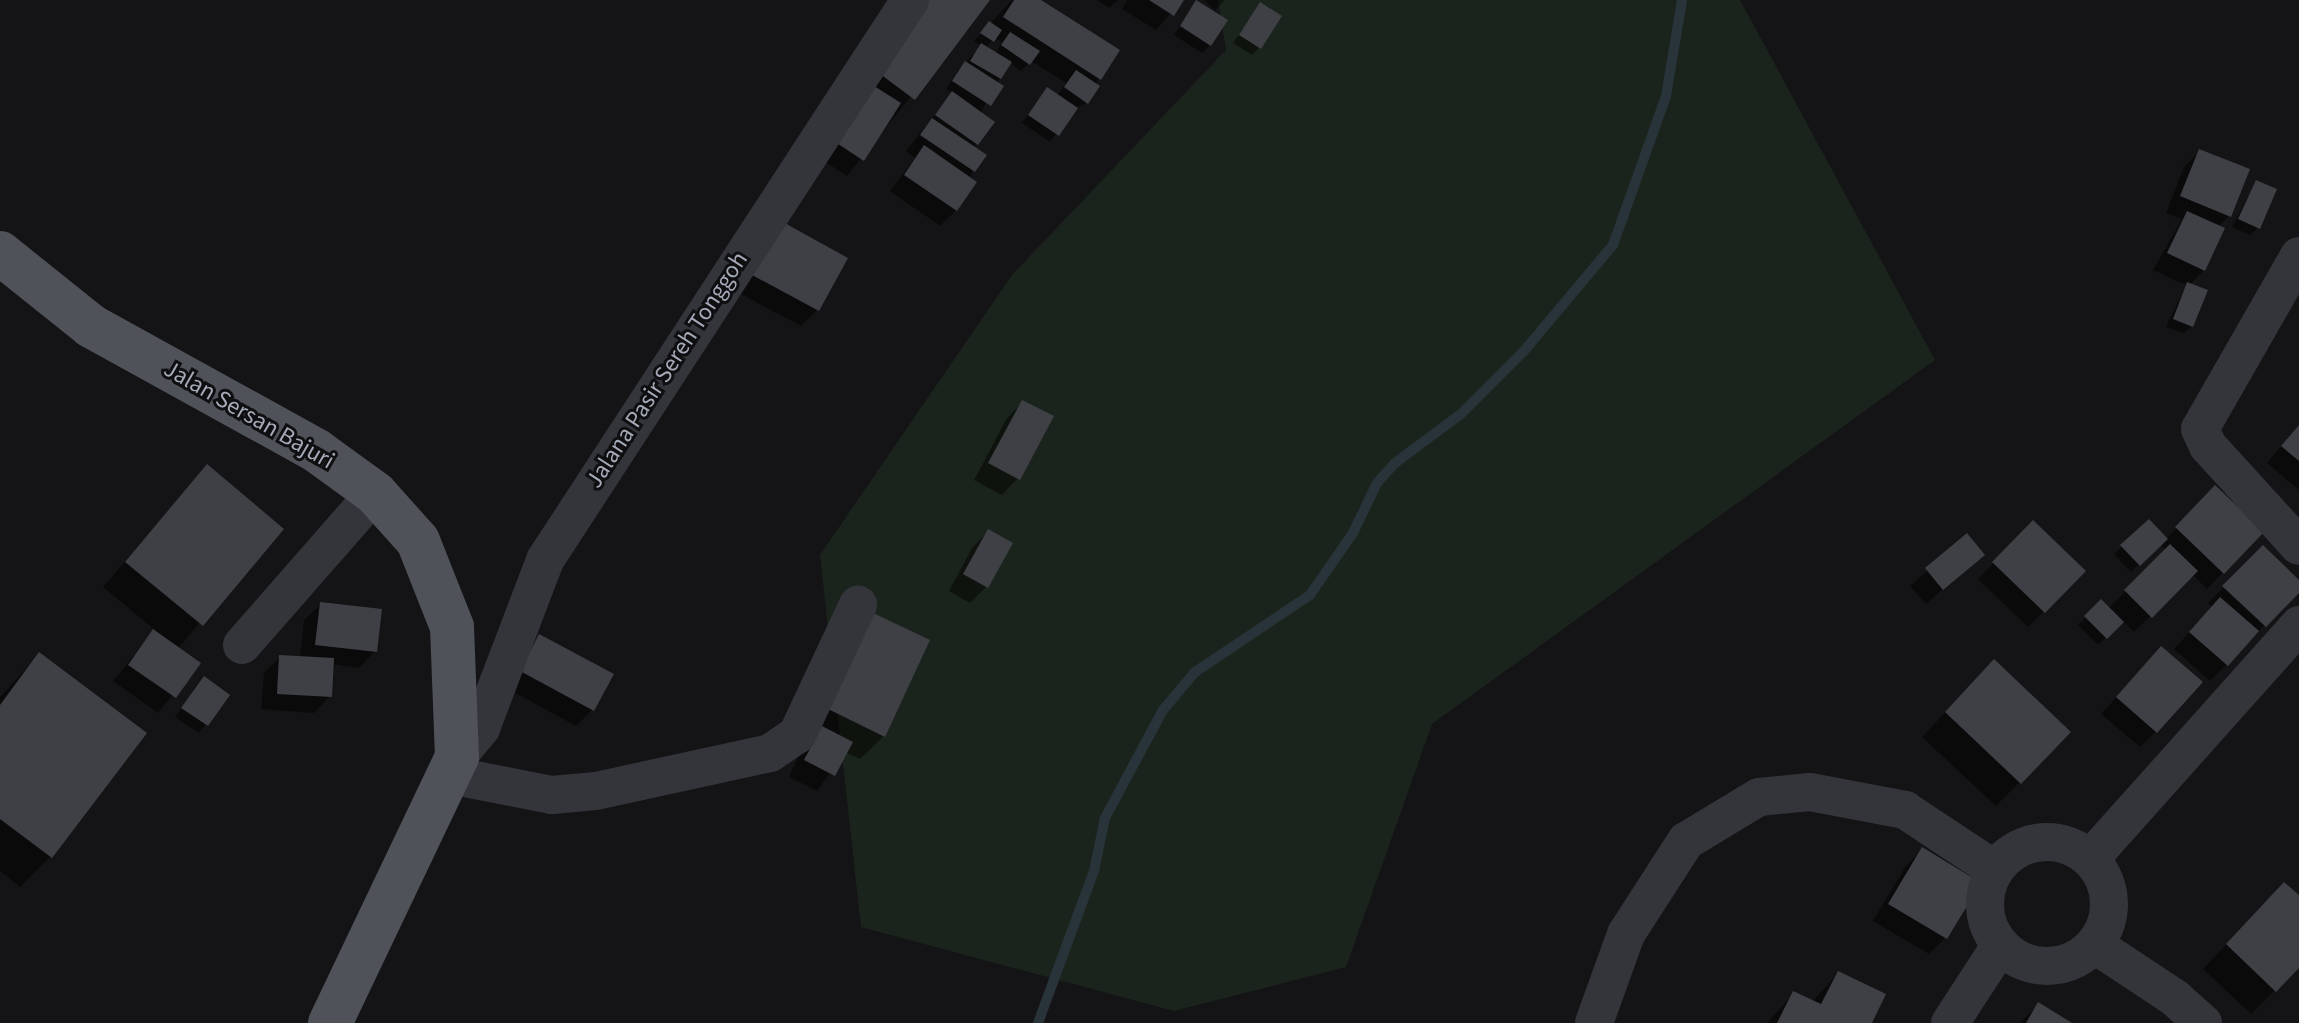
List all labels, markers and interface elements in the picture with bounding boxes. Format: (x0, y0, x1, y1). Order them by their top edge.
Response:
street label: Jalana Pasir Sereh Tonggoh (580, 247, 754, 493)
street label: Jalan Sersan Bajuri (159, 354, 339, 476)

